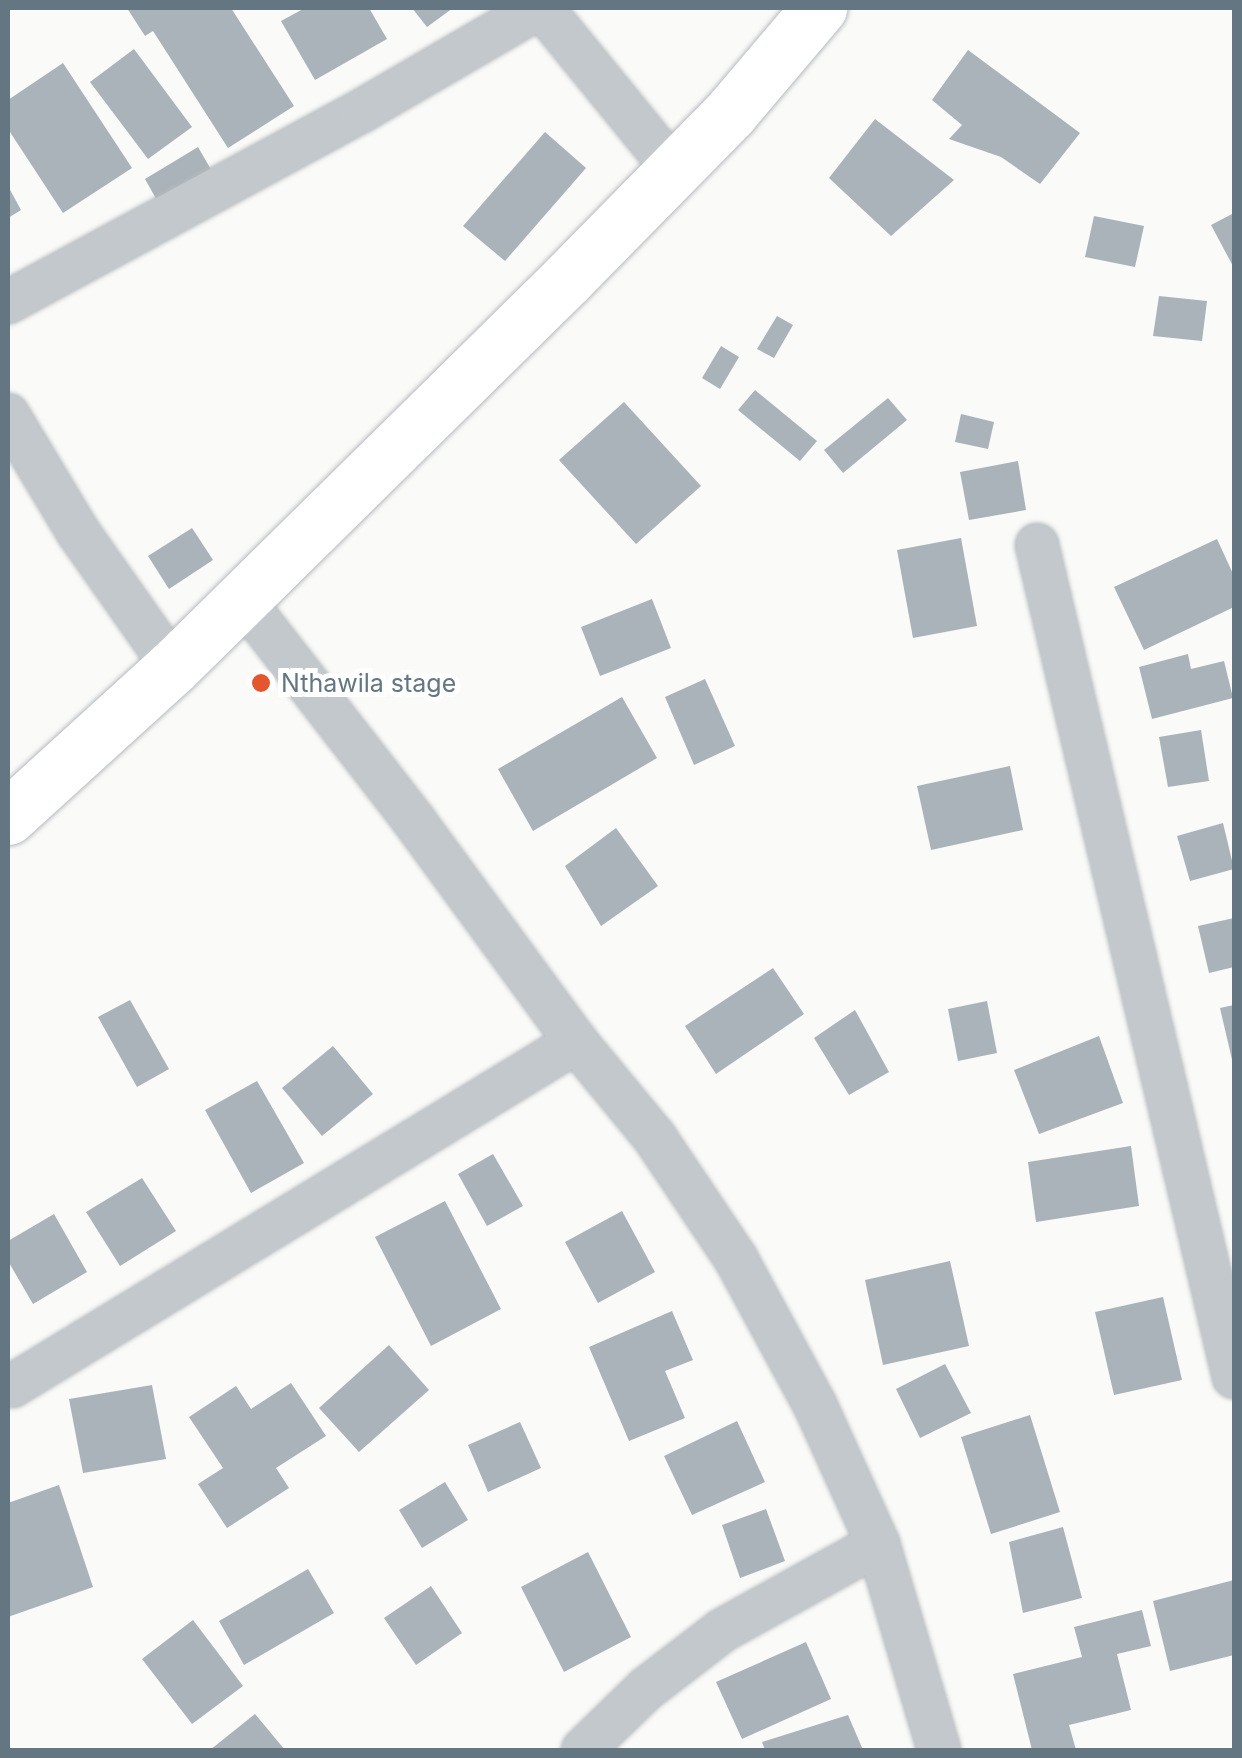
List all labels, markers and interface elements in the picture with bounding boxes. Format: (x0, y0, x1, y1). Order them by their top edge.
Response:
place label: Nthawila stage (281, 668, 456, 698)
marker: Nthawila stage (250, 672, 272, 694)

